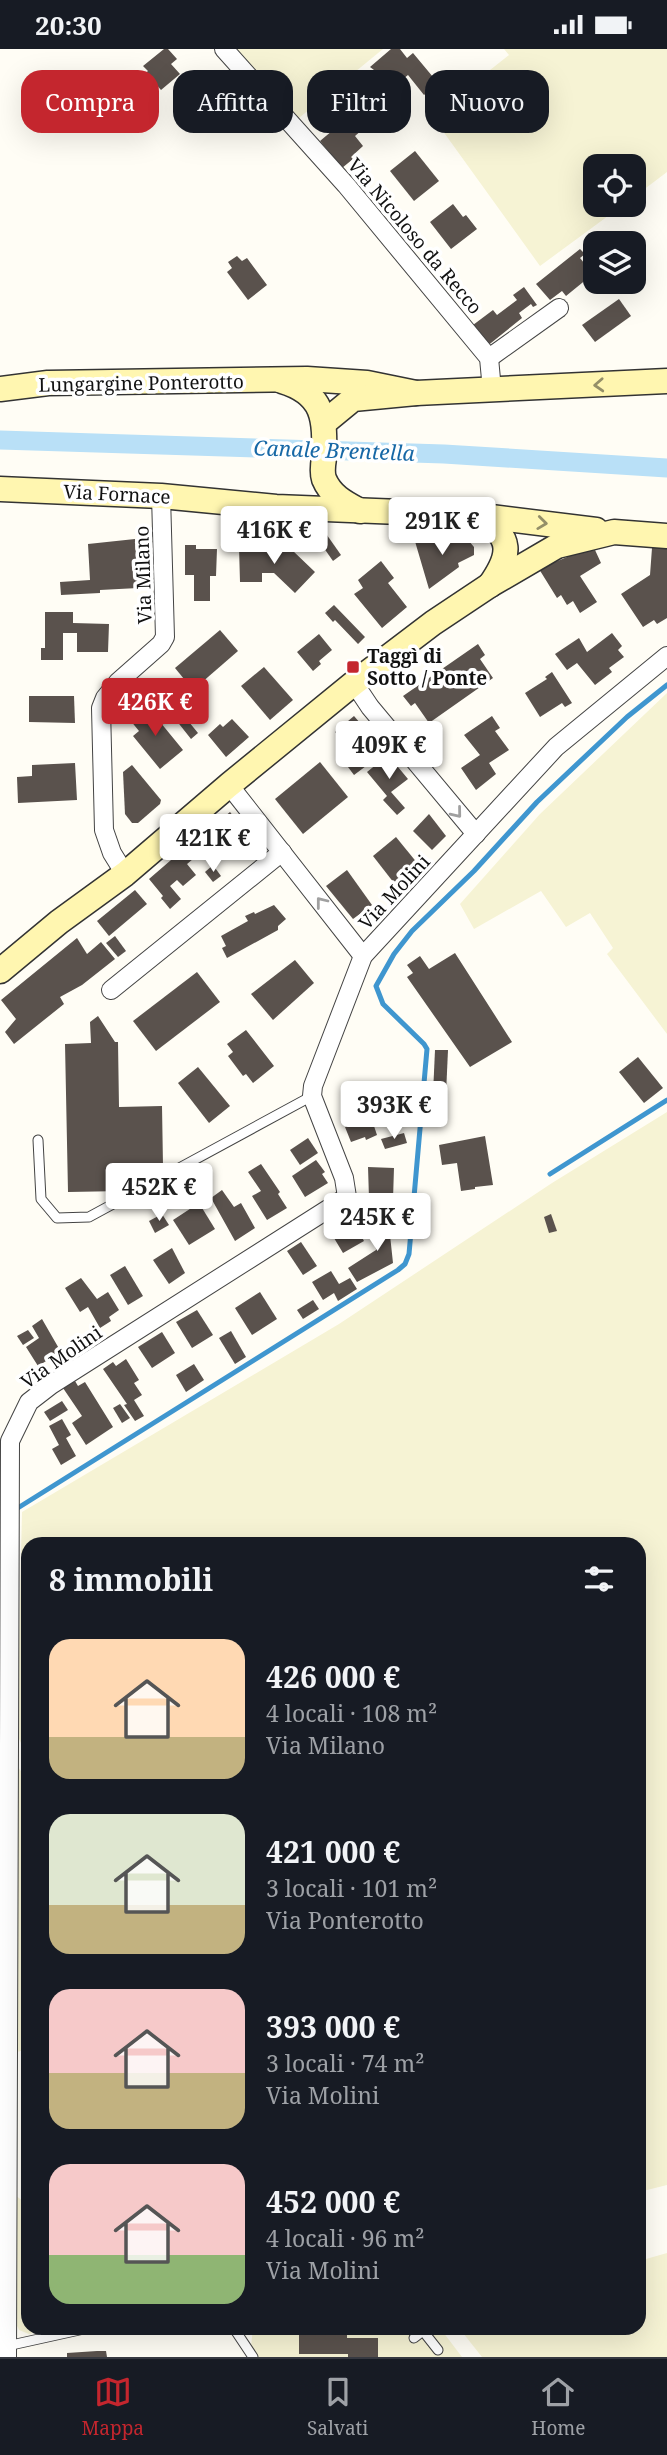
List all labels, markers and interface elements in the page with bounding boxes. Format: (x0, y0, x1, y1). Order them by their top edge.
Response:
text: 20:30 (35, 7, 102, 43)
chip: Compra (21, 70, 159, 133)
chip: Affitta (173, 70, 293, 133)
chip: Filtri (307, 70, 411, 133)
chip: Nuovo (425, 70, 549, 133)
street label: Via Nicoloso da Recco (342, 152, 488, 320)
map controls (583, 154, 646, 294)
button: locate (583, 154, 646, 217)
button: layers (583, 231, 646, 294)
street label: Lungargine Ponterotto (38, 368, 244, 398)
one-way arrow (593, 377, 604, 392)
water label: Canale Brentella (253, 433, 416, 467)
street label: Via Fornace (63, 478, 171, 510)
pin: 291K € (385, 497, 499, 557)
text: 291K € (405, 504, 479, 536)
pin: 416K € (217, 507, 331, 566)
text: 416K € (237, 513, 311, 545)
one-way arrow (536, 515, 548, 530)
street label: Via Milano (128, 525, 158, 625)
place label: Taggì di Sotto / Ponte (367, 643, 487, 691)
marker: Taggì di Sotto / Ponte (345, 659, 361, 675)
pin: 426K € (98, 679, 212, 738)
text: 426K € (118, 685, 192, 717)
pin: 409K € (332, 721, 446, 781)
text: 409K € (352, 728, 426, 760)
one-way arrow (449, 806, 462, 818)
pin: 421K € (156, 815, 270, 874)
text: 421K € (176, 821, 250, 853)
street label: Via Molini (353, 849, 435, 935)
one-way arrow (317, 898, 330, 910)
pin: 393K € (337, 1081, 451, 1141)
text: 393K € (357, 1088, 431, 1120)
pin: 452K € (102, 1163, 216, 1223)
text: 452K € (122, 1170, 196, 1202)
pin: 245K € (320, 1193, 434, 1253)
text: 245K € (340, 1200, 414, 1232)
street label: Via Molini (15, 1319, 107, 1395)
text: 8 immobili (49, 1559, 213, 1600)
icon: filters (580, 1560, 618, 1598)
text: 426 000 € (266, 1656, 400, 1697)
icon: home (105, 1667, 189, 1751)
text: 4 locali · 108 m² (266, 1697, 437, 1729)
text: Via Milano (266, 1729, 385, 1761)
text: 421 000 € (266, 1831, 400, 1872)
icon: home (105, 1842, 189, 1926)
text: 3 locali · 101 m² (266, 1872, 437, 1904)
text: Via Ponterotto (266, 1904, 424, 1936)
text: 393 000 € (266, 2006, 400, 2047)
icon: home (105, 2017, 189, 2101)
text: 3 locali · 74 m² (266, 2047, 424, 2079)
text: Via Molini (266, 2079, 379, 2111)
text: 452 000 € (266, 2181, 400, 2222)
icon: home (105, 2192, 189, 2276)
text: 4 locali · 96 m² (266, 2222, 424, 2254)
text: Via Molini (266, 2254, 379, 2286)
tab: Mappa (81, 2373, 144, 2441)
tab: Salvati (307, 2373, 368, 2441)
tab: Home (531, 2373, 585, 2441)

